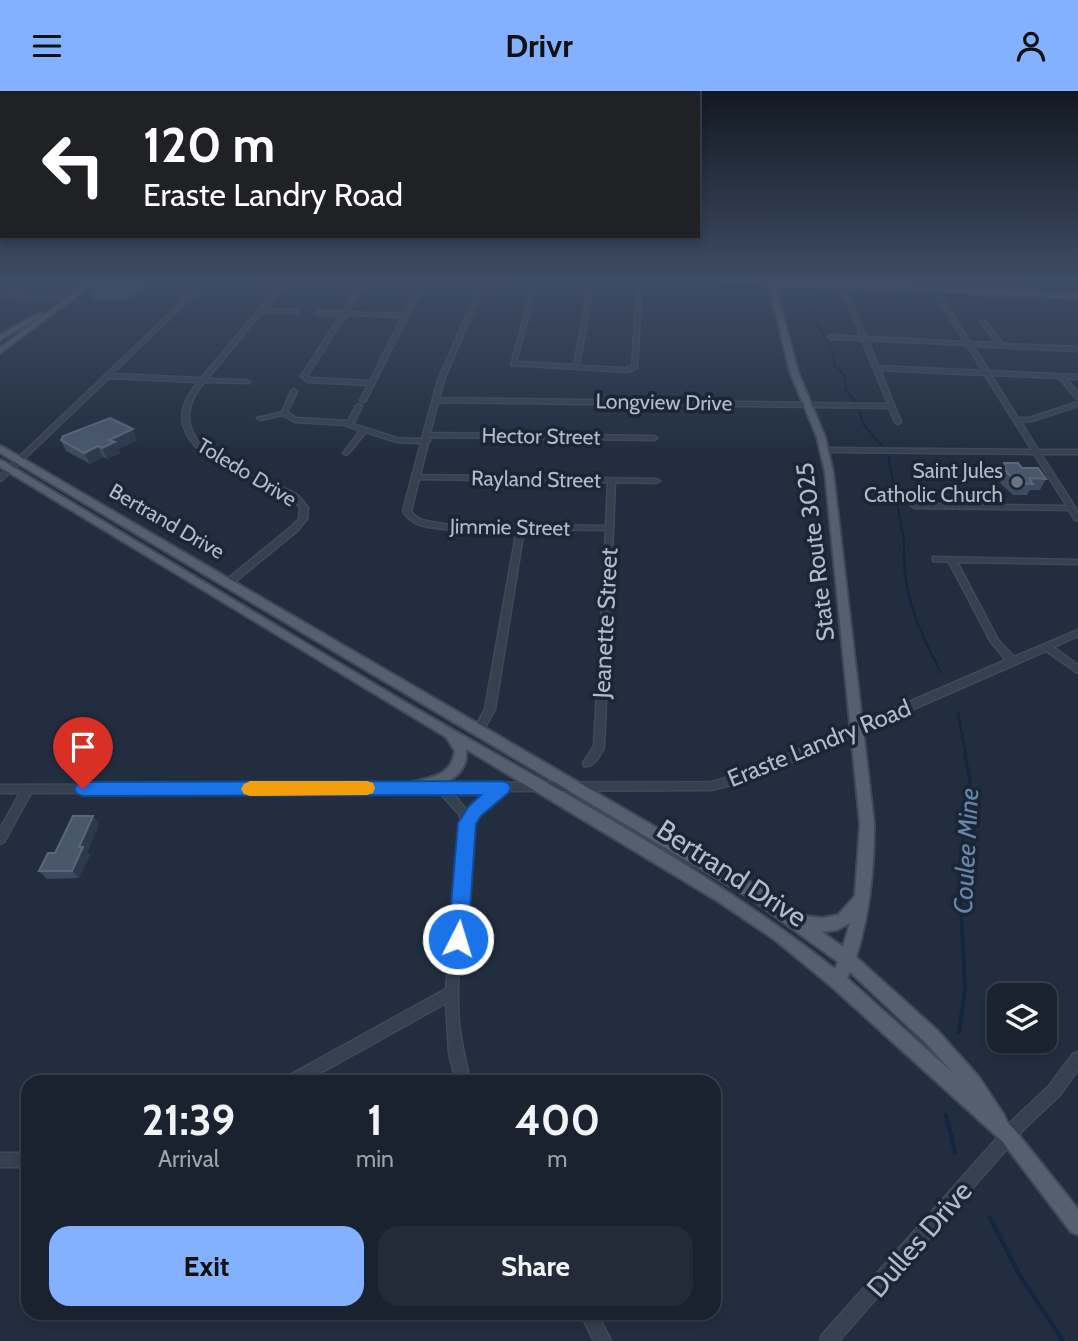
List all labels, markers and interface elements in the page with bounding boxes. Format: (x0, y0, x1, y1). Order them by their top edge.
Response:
text: Drivr (505, 26, 573, 65)
icon: menu (28, 27, 66, 65)
icon: person (1012, 27, 1050, 65)
text: 120 m (143, 115, 275, 174)
icon: left (28, 119, 119, 210)
text: Eraste Landry Road (143, 175, 403, 214)
street label: Longview Drive (595, 388, 733, 416)
street label: Hector Street (481, 422, 601, 450)
street label: Toledo Drive (193, 433, 302, 512)
place label: Saint Jules Catholic Church (864, 458, 1003, 507)
street label: State Route 3025 (790, 461, 840, 643)
street label: Rayland Street (471, 465, 601, 493)
marker: Saint Jules Catholic Church (1009, 474, 1025, 490)
street label: Bertrand Drive (105, 478, 229, 564)
street label: Jimmie Street (449, 513, 570, 541)
street label: Jeanette Street (587, 547, 623, 700)
street label: Eraste Landry Road (723, 693, 915, 793)
pin (53, 717, 113, 789)
icon: arrive (64, 728, 102, 766)
water label: Coulee Mine (947, 787, 985, 915)
street label: Bertrand Drive (651, 812, 813, 934)
position arrow (421, 902, 495, 976)
map controls (987, 983, 1057, 1053)
button: layers (987, 983, 1057, 1053)
text: 21:39 (142, 1094, 235, 1146)
text: 1 (367, 1094, 383, 1146)
text: 400 (515, 1094, 600, 1146)
text: Arrival (158, 1145, 219, 1173)
text: min (356, 1145, 394, 1173)
text: m (547, 1145, 568, 1173)
street label: Dulles Drive (859, 1174, 979, 1304)
button: Exit (49, 1226, 364, 1306)
button: Share (378, 1226, 693, 1306)

